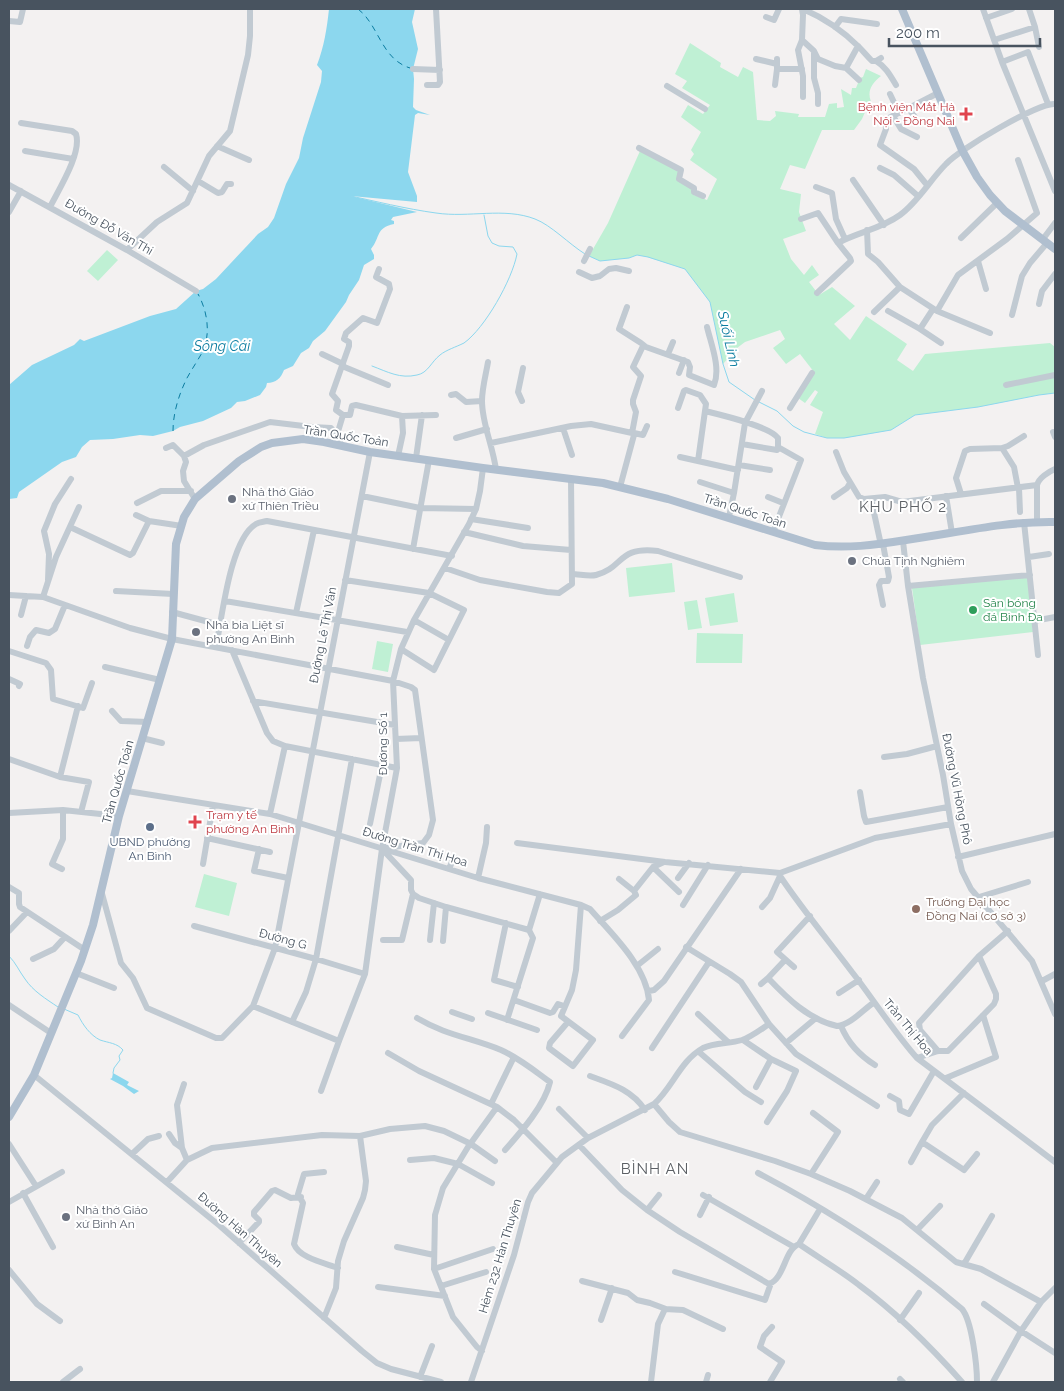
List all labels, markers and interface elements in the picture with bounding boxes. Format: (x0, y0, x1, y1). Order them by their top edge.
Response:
scale bar (889, 15, 1040, 47)
text: 200 m (896, 24, 940, 42)
place label: Bệnh viện Mắt Hà Nội - Đồng Nai (858, 100, 955, 128)
marker: Bệnh viện Mắt Hà Nội - Đồng Nai (959, 107, 973, 121)
street label: Đường Đỗ Văn Thi (62, 196, 156, 258)
water label: Suối Linh (715, 308, 743, 369)
water label: Sông Cái (193, 338, 251, 354)
street label: Trần Quốc Toản (302, 422, 390, 450)
place label: Nhà thờ Giáo xứ Thiên Triều (242, 485, 319, 513)
street label: Trần Quốc Toản (702, 491, 788, 531)
marker: Nhà thờ Giáo xứ Thiên Triều (226, 493, 238, 505)
district label: KHU PHỐ 2 (859, 497, 947, 516)
place label: Chùa Tịnh Nghiêm (862, 554, 965, 568)
marker: Chùa Tịnh Nghiêm (846, 555, 858, 567)
street label: Đường Lê Thị Vân (307, 586, 339, 684)
place label: Sân bóng đá Bình Đa (983, 596, 1043, 624)
marker: Sân bóng đá Bình Đa (967, 604, 979, 616)
place label: Nhà bia Liệt sĩ phường An Bình (206, 618, 295, 646)
marker: Nhà bia Liệt sĩ phường An Bình (190, 626, 202, 638)
street label: Đường Số 1 (376, 712, 390, 776)
street label: Đường Vũ Hồng Phô (939, 732, 975, 846)
street label: Trần Quốc Toản (99, 739, 137, 825)
place label: Trạm y tế phường An Bình (206, 808, 295, 836)
marker: Trạm y tế phường An Bình (188, 815, 202, 829)
marker: UBND phường An Bình (144, 821, 156, 833)
street label: Đường Trần Thị Hoa (361, 824, 469, 870)
place label: UBND phường An Bình (109, 835, 191, 863)
place label: Trường Đại học Đồng Nai (cơ sở 3) (926, 895, 1026, 923)
marker: Trường Đại học Đồng Nai (cơ sở 3) (910, 903, 922, 915)
street label: Đường G (258, 926, 308, 952)
street label: Trần Thị Hoa (880, 996, 936, 1058)
district label: BÌNH AN (621, 1160, 689, 1178)
street label: Đường Hàn Thuyên (195, 1190, 285, 1270)
street label: Hẻm 232 Hàn Thuyên (476, 1197, 524, 1315)
place label: Nhà thờ Giáo xứ Bình An (76, 1203, 148, 1231)
marker: Nhà thờ Giáo xứ Bình An (60, 1211, 72, 1223)

